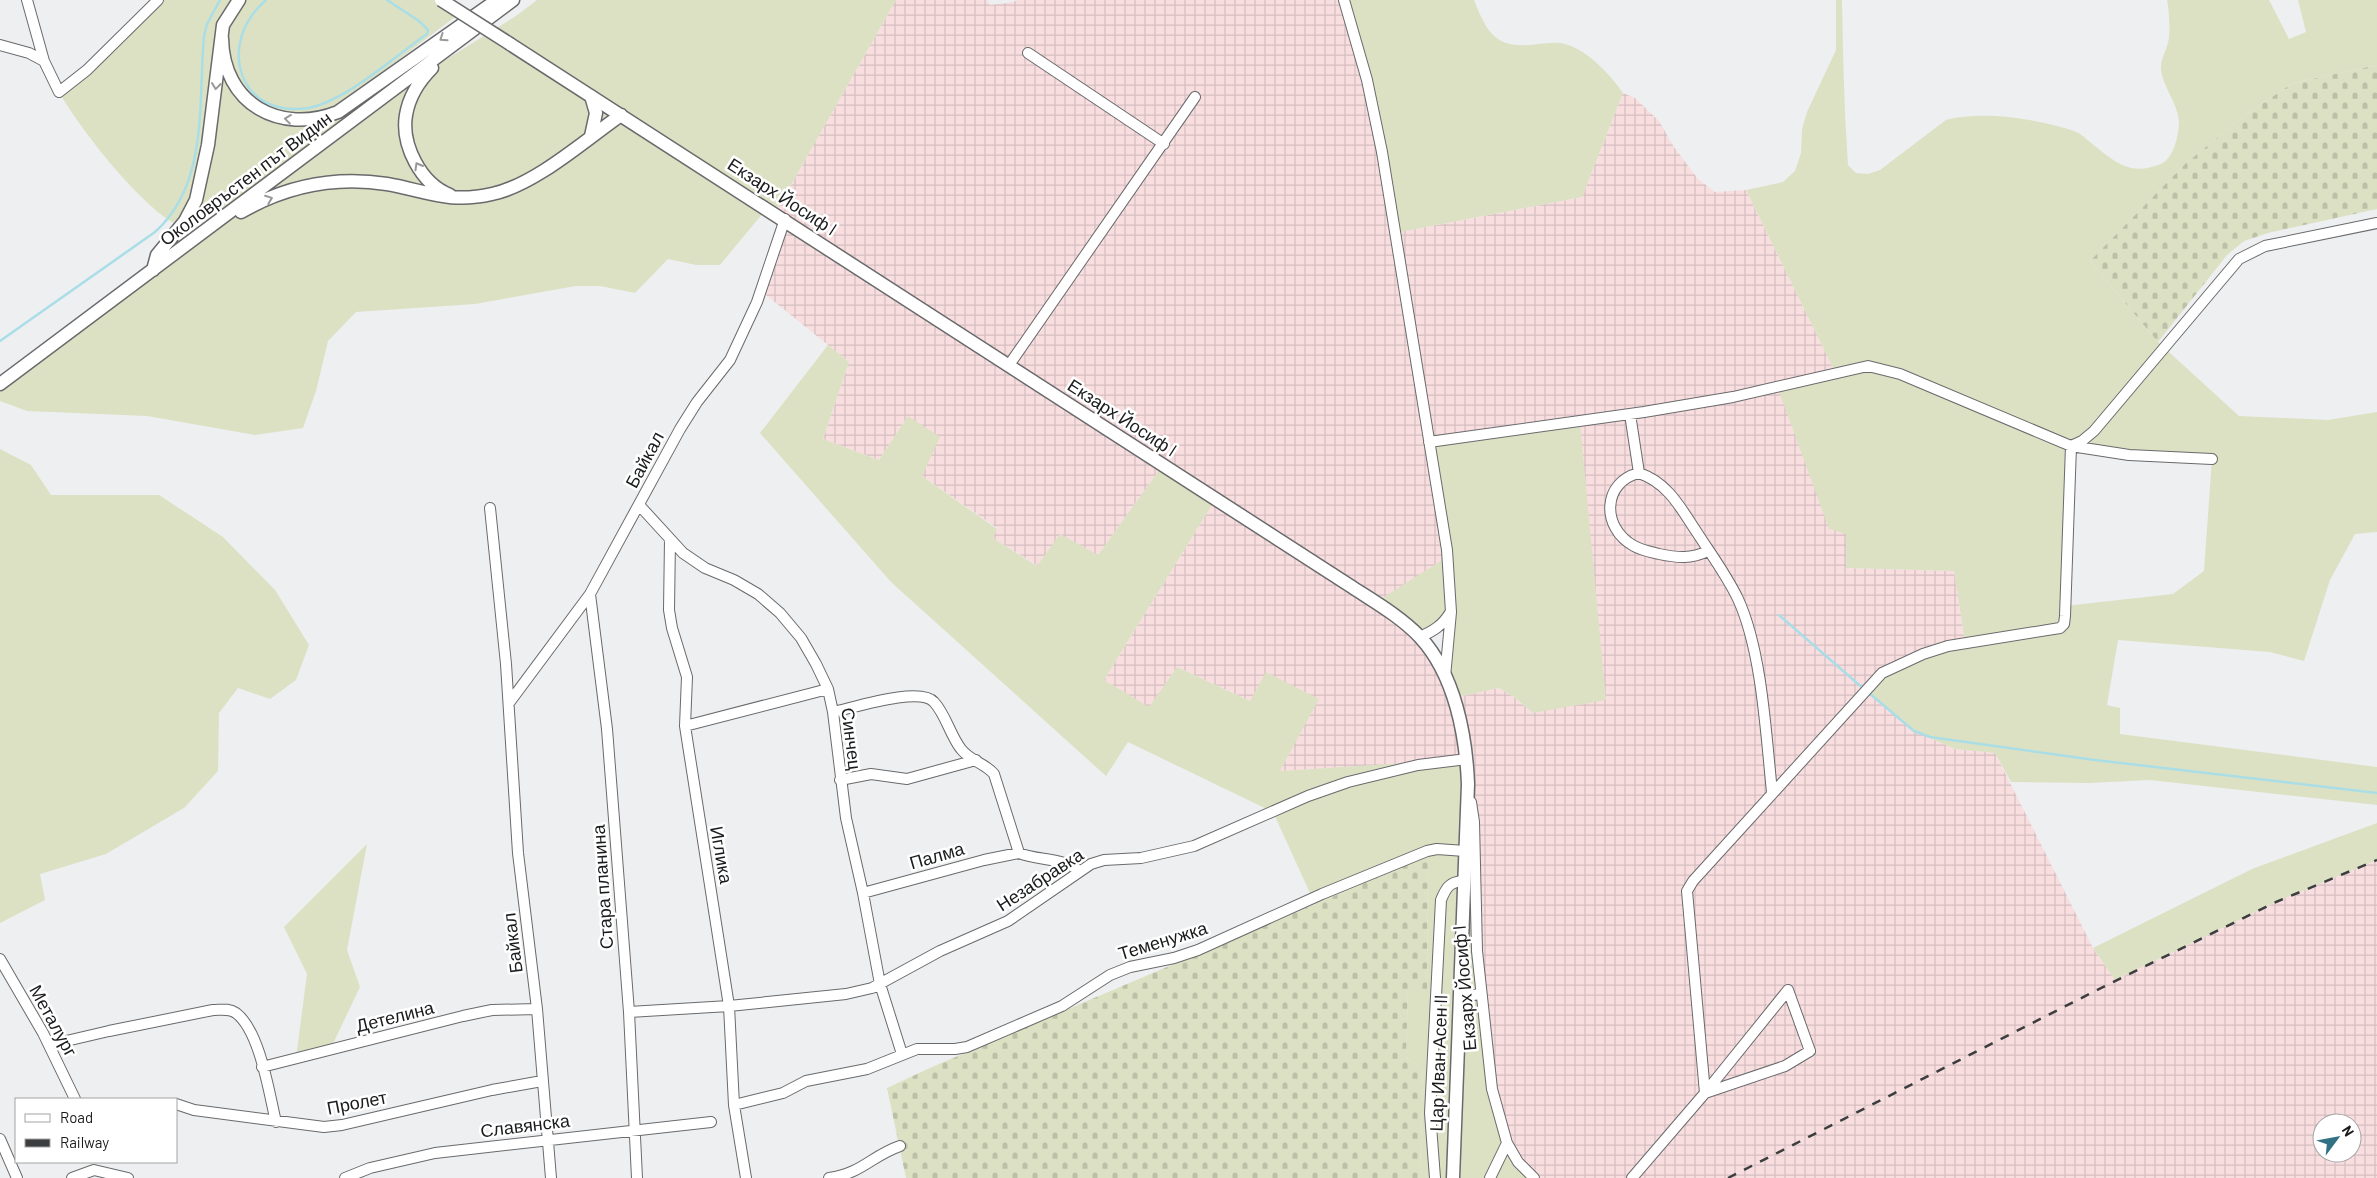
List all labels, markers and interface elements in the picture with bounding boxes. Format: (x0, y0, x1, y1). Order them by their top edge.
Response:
one-way arrow (439, 32, 449, 41)
one-way arrow (211, 82, 222, 90)
street label: Околовръстен път Видин (155, 106, 336, 250)
one-way arrow (284, 114, 292, 125)
street label: Екзарх Йосиф I (724, 153, 841, 240)
one-way arrow (415, 163, 425, 172)
one-way arrow (264, 195, 273, 205)
street label: Екзарх Йосиф I (1064, 374, 1181, 461)
street label: Байкал (620, 428, 668, 491)
street label: Синчец (837, 706, 867, 771)
street label: Стара планина (587, 823, 617, 950)
street label: Иглика (706, 824, 738, 886)
street label: Палма (907, 836, 968, 873)
street label: Незабравка (992, 842, 1088, 915)
street label: Байкал (497, 912, 527, 975)
street label: Теменужка (1116, 916, 1211, 964)
street label: Екзарх Йосиф I (1448, 924, 1480, 1052)
street label: Металург (25, 981, 83, 1061)
street label: Цар Иван Асен II (1425, 994, 1451, 1132)
street label: Детелина (353, 995, 437, 1036)
street label: Пролет (325, 1085, 389, 1119)
legend (15, 1098, 178, 1163)
text: Road (60, 1108, 93, 1126)
street label: Славянска (479, 1108, 572, 1141)
north arrow (2312, 1113, 2362, 1163)
text: N (2339, 1122, 2358, 1139)
text: Railway (60, 1133, 109, 1151)

